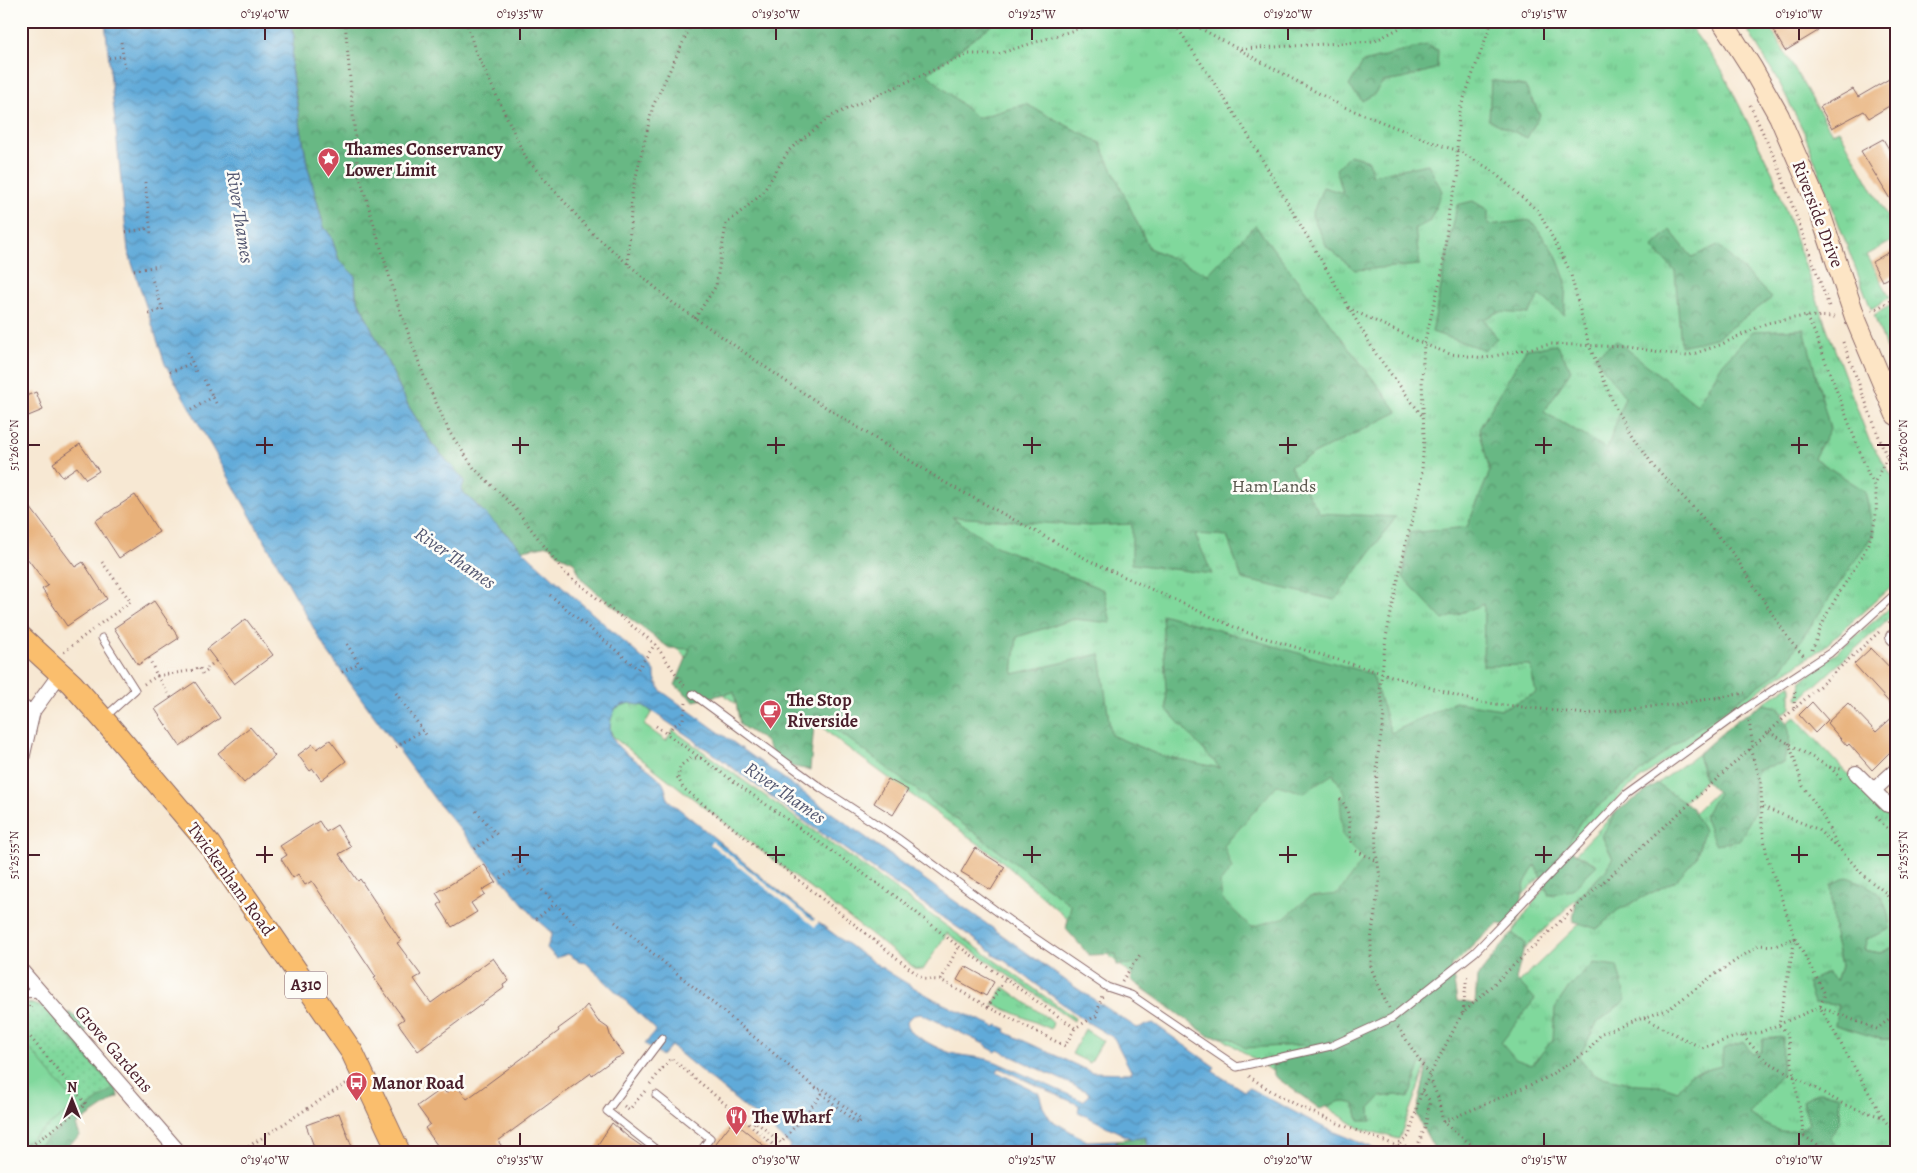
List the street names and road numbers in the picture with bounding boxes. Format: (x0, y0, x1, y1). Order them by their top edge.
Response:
street label: Riverside Drive (1787, 157, 1849, 271)
street label: Twickenham Road (182, 817, 281, 941)
road number: A310 (285, 972, 327, 998)
street label: Grove Gardens (69, 1000, 159, 1098)

